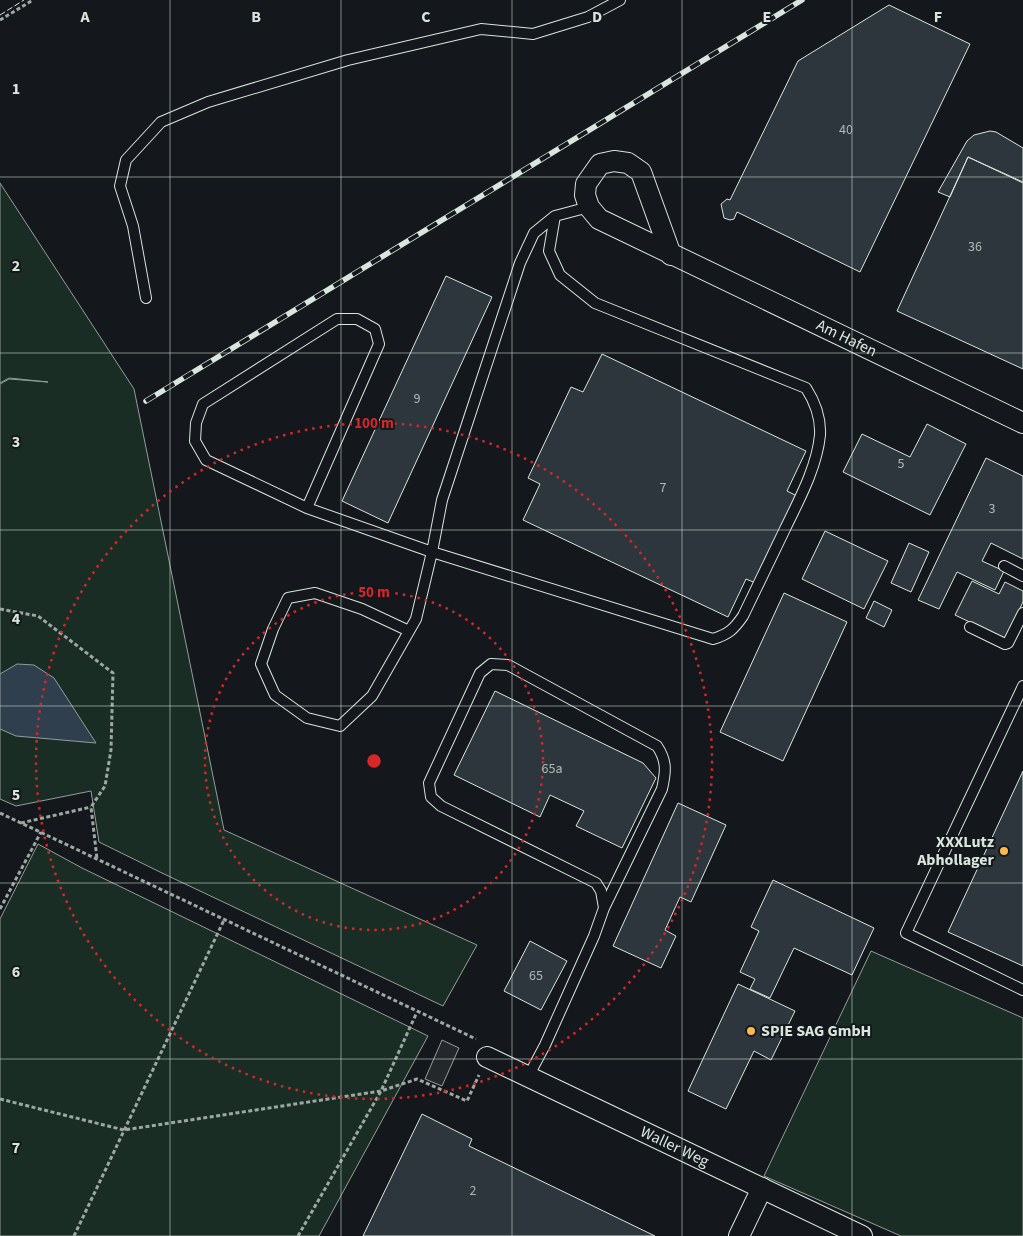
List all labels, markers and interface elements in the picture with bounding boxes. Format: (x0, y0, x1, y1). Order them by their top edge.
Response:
text: A (79, 6, 90, 28)
text: B (251, 6, 261, 28)
text: C (421, 6, 431, 28)
text: D (592, 6, 602, 28)
text: E (763, 6, 771, 28)
text: F (934, 6, 942, 28)
text: 1 (12, 78, 20, 100)
house number: 40 (839, 120, 853, 140)
house number: 36 (968, 237, 982, 257)
text: 2 (12, 255, 20, 277)
street label: Am Hafen (813, 314, 881, 362)
house number: 9 (414, 389, 421, 409)
text: 100 m (354, 413, 394, 434)
text: 3 (12, 431, 20, 453)
house number: 5 (898, 454, 905, 474)
house number: 7 (660, 478, 667, 498)
house number: 3 (989, 499, 996, 519)
text: 50 m (358, 582, 390, 603)
text: 4 (12, 608, 21, 630)
centre of rings (365, 752, 383, 770)
house number: 65a (542, 759, 562, 779)
text: 5 (12, 784, 20, 806)
place label: XXXLutz Abhollager (916, 831, 995, 871)
marker: XXXLutz Abhollager (998, 845, 1010, 857)
text: 6 (12, 961, 20, 983)
house number: 65 (529, 966, 543, 986)
place label: SPIE SAG GmbH (761, 1020, 871, 1042)
marker: SPIE SAG GmbH (745, 1025, 757, 1037)
street label: Waller Weg (637, 1121, 713, 1172)
text: 7 (12, 1137, 20, 1159)
house number: 2 (470, 1181, 477, 1201)

